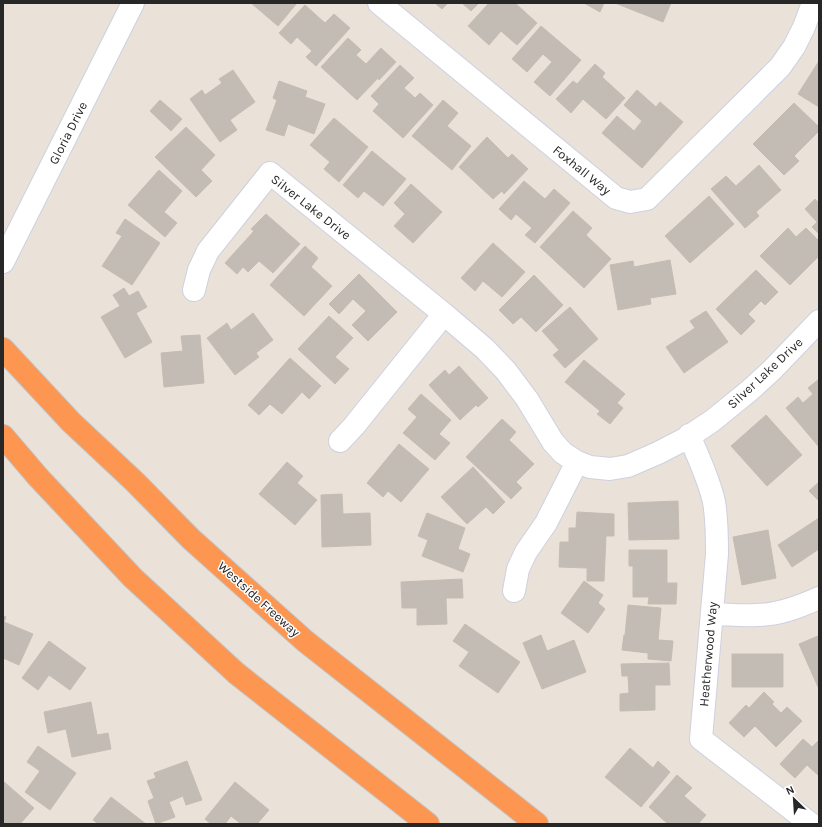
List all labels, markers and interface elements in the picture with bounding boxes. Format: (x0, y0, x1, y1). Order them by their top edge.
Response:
street label: Gloria Drive (46, 99, 90, 167)
street label: Foxhall Way (550, 142, 614, 198)
street label: Silver Lake Drive (268, 171, 354, 243)
street label: Silver Lake Drive (724, 334, 806, 412)
street label: Westside Freeway (215, 558, 303, 640)
street label: Heatherwood Way (696, 601, 720, 707)
north arrow (774, 779, 814, 819)
text: N (784, 783, 796, 798)

